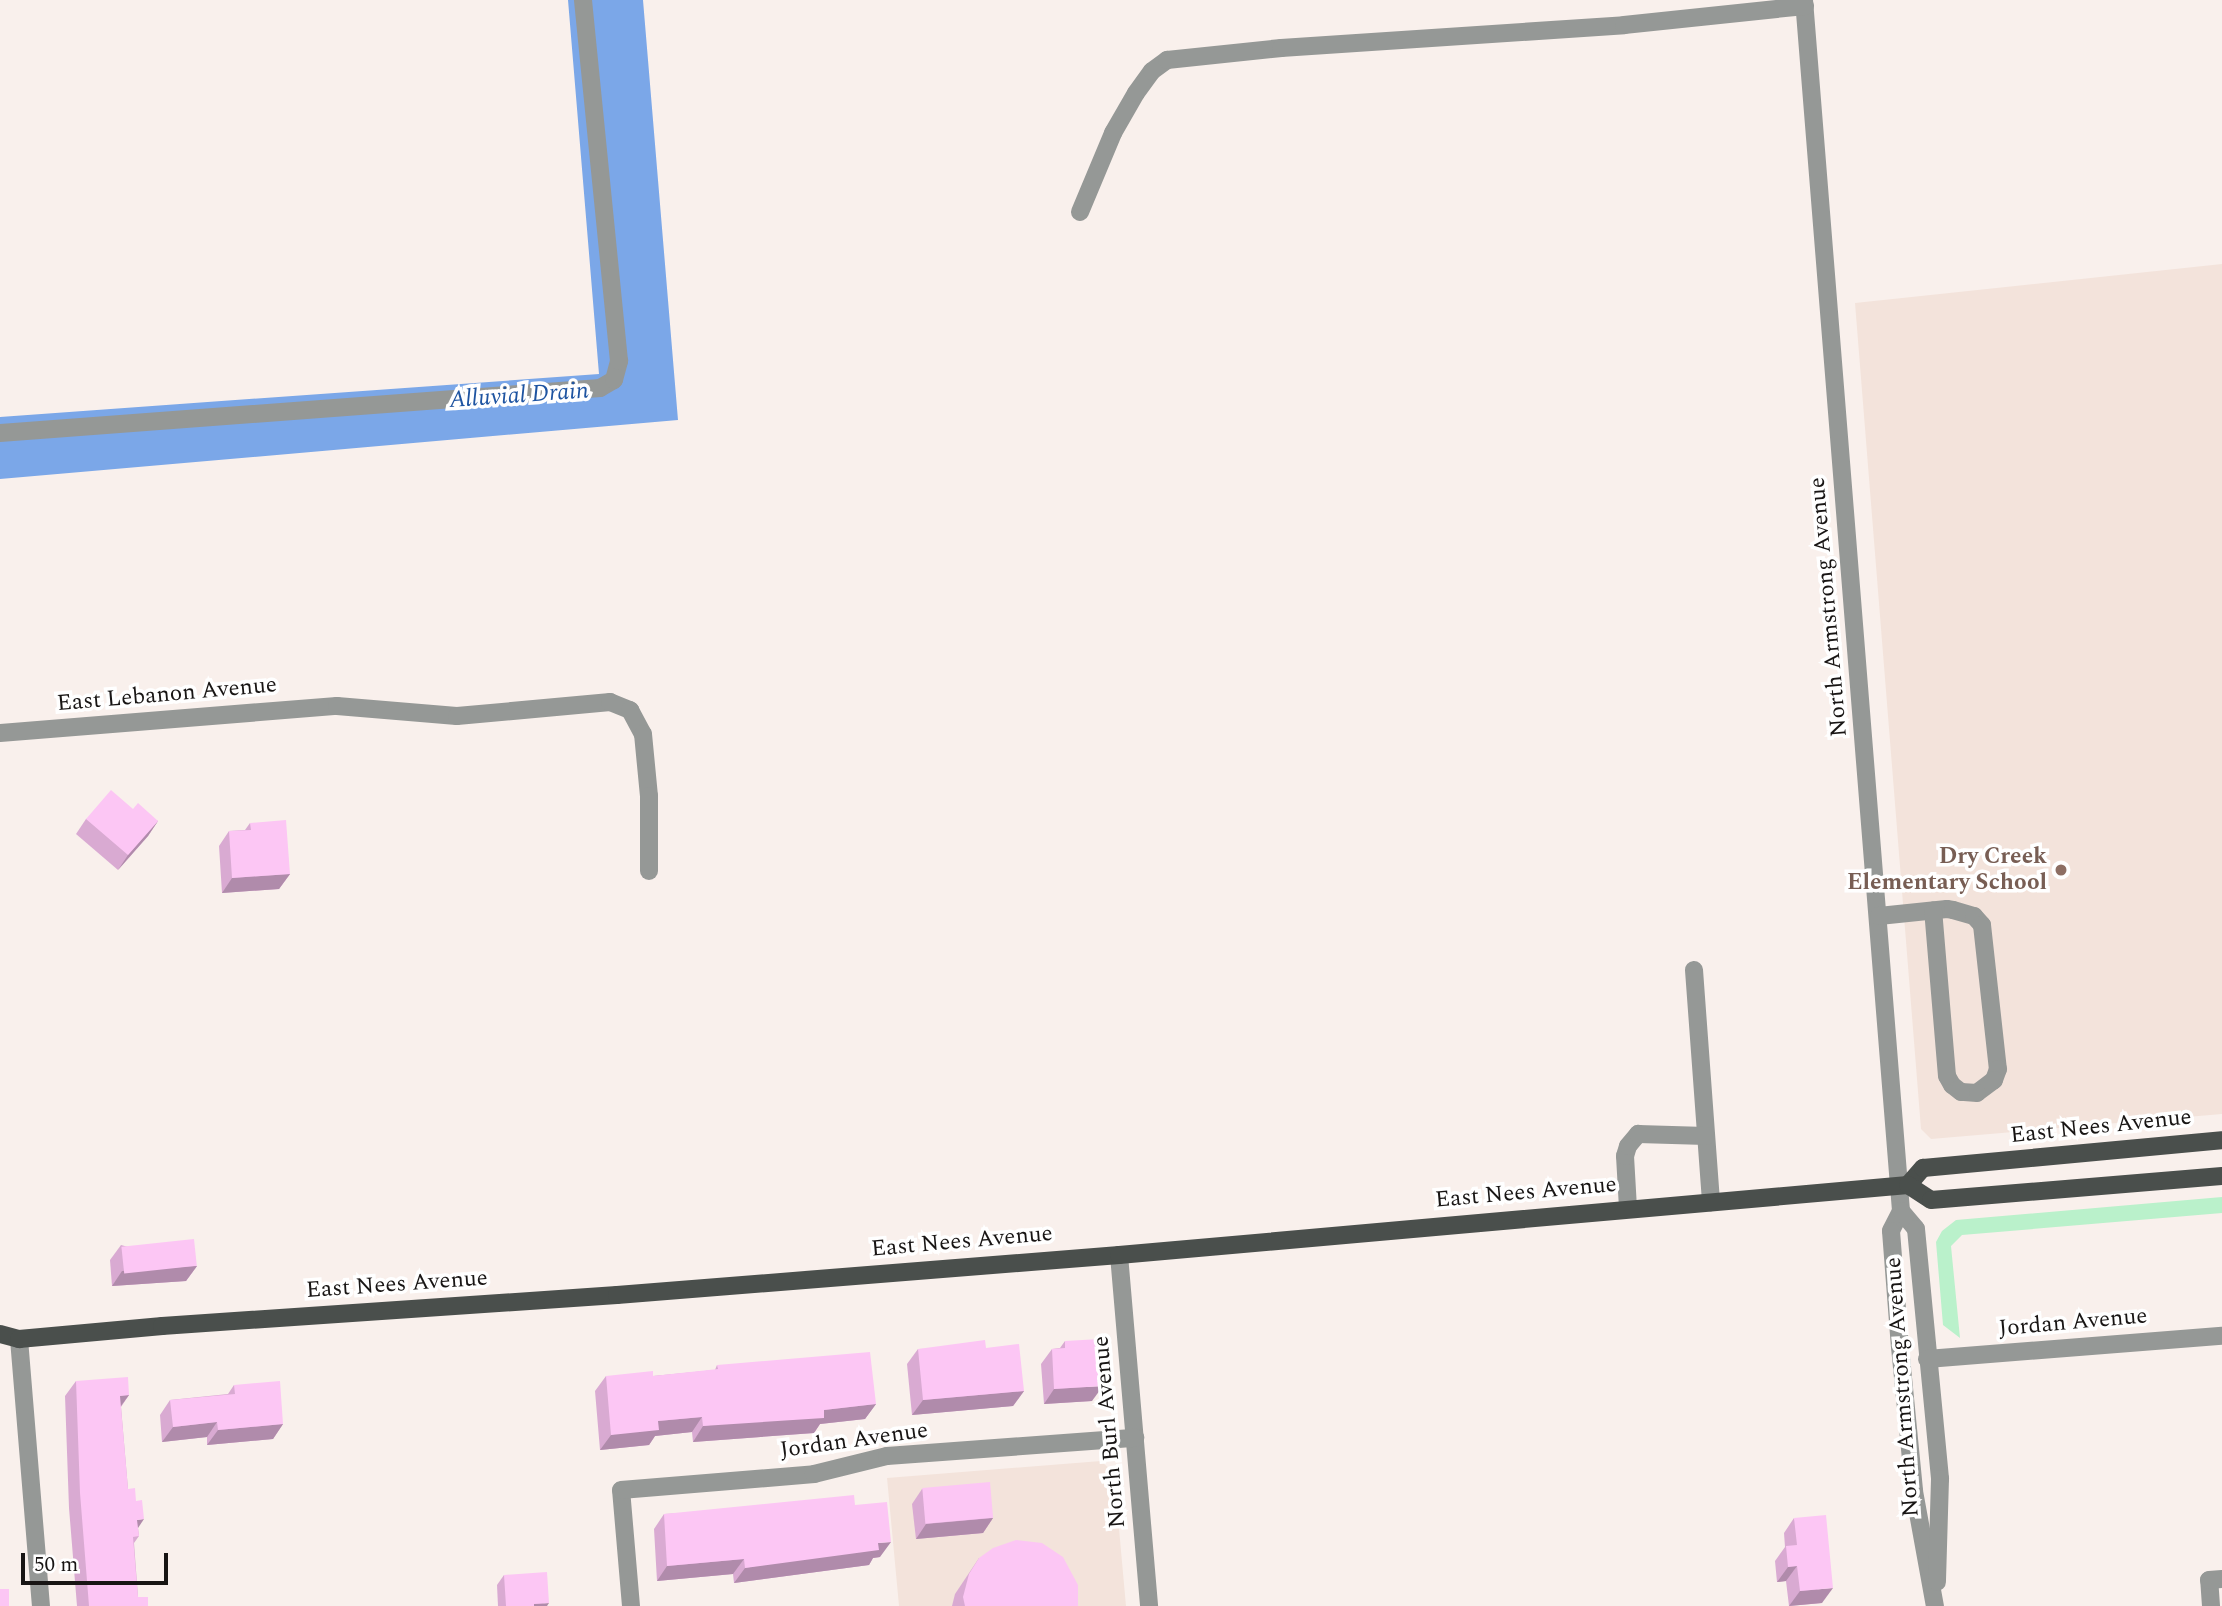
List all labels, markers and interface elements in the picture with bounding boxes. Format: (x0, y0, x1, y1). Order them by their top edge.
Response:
water label: Alluvial Drain (448, 377, 590, 415)
street label: North Armstrong Avenue (1804, 476, 1854, 738)
street label: East Lebanon Avenue (56, 672, 278, 718)
place label: Dry Creek Elementary School (1847, 843, 2047, 897)
marker: Dry Creek Elementary School (2053, 862, 2069, 878)
street label: East Nees Avenue (2009, 1104, 2193, 1150)
street label: East Nees Avenue (1434, 1171, 1618, 1215)
street label: East Nees Avenue (870, 1220, 1054, 1264)
street label: North Armstrong Avenue (1880, 1256, 1926, 1518)
street label: East Nees Avenue (305, 1265, 489, 1305)
street label: Jordan Avenue (1997, 1303, 2149, 1343)
street label: North Burl Avenue (1088, 1335, 1132, 1529)
street label: Jordan Avenue (778, 1417, 930, 1465)
scale bar (24, 1540, 172, 1584)
text: 50 m (34, 1549, 78, 1581)

